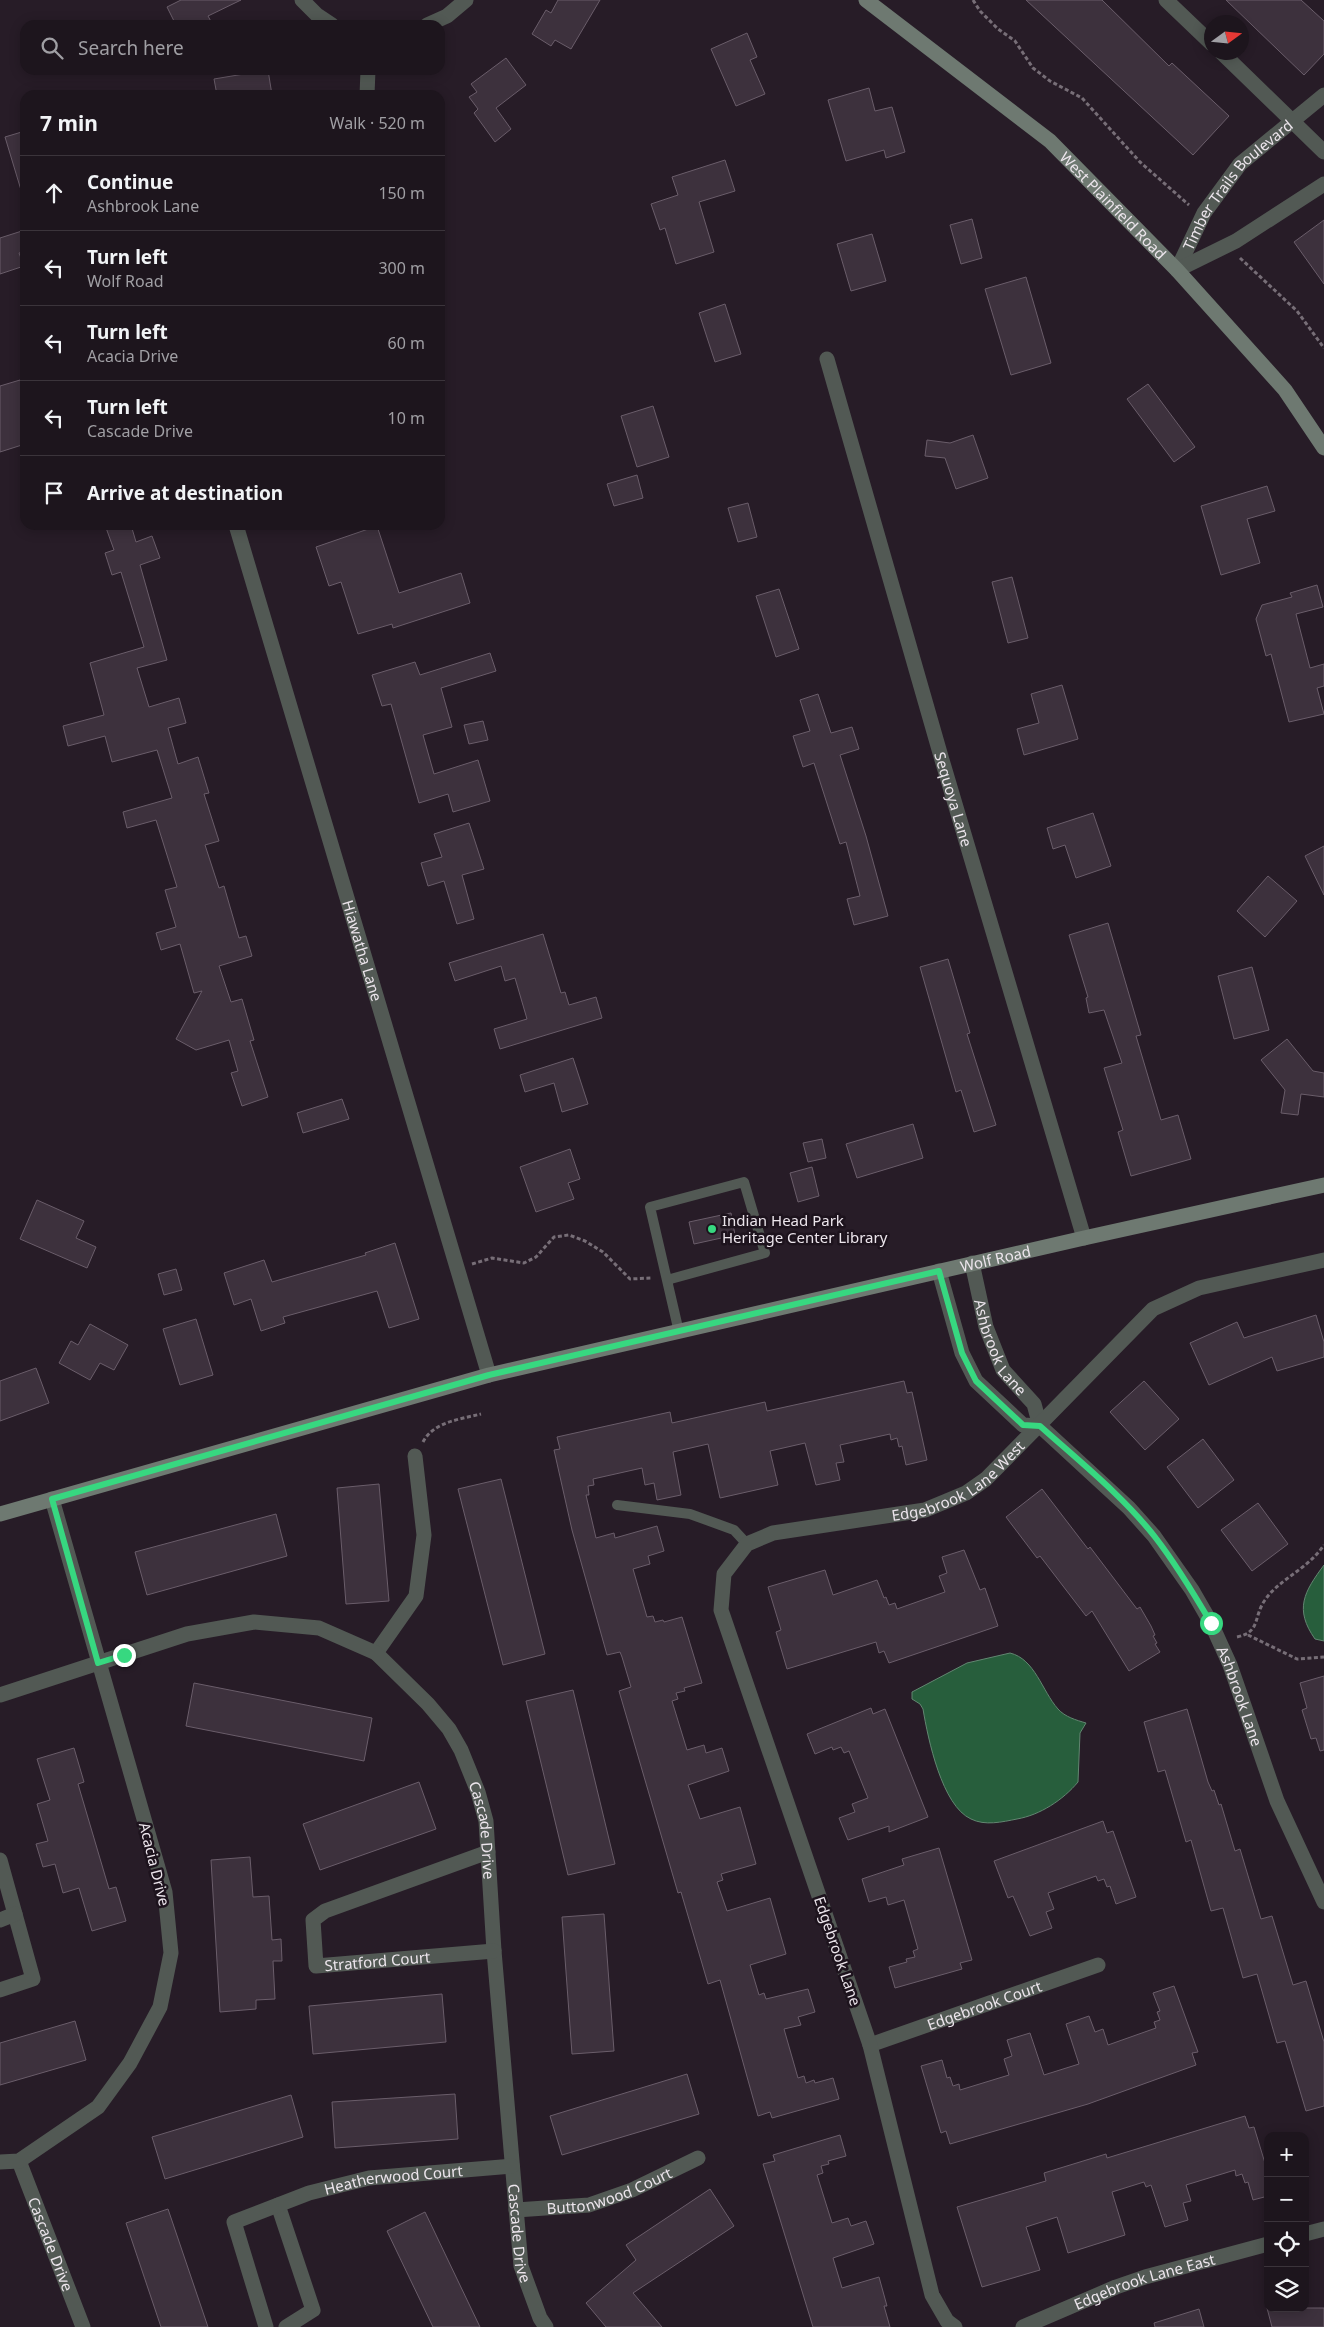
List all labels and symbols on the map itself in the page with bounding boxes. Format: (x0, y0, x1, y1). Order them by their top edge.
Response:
north arrow (1204, 15, 1249, 60)
street label: Timber Trails Boulevard (1178, 115, 1297, 254)
street label: West Plainfield Road (1056, 147, 1171, 264)
street label: Sequoya Lane (930, 749, 977, 849)
street label: Hiawatha Lane (338, 898, 387, 1004)
place label: Indian Head Park Heritage Center Library (722, 1210, 888, 1247)
marker: Indian Head Park Heritage Center Library (706, 1223, 718, 1235)
street label: Wolf Road (958, 1241, 1033, 1276)
street label: Ashbrook Lane (970, 1297, 1031, 1400)
street label: Edgebrook Lane West (890, 1436, 1029, 1525)
route start (1200, 1612, 1223, 1635)
street label: Ashbrook Lane (1213, 1643, 1267, 1749)
route end (113, 1644, 136, 1667)
street label: Cascade Drive (465, 1778, 500, 1880)
street label: Acacia Drive (135, 1820, 175, 1908)
street label: Edgebrook Lane (810, 1894, 866, 2008)
street label: Stratford Court (324, 1946, 432, 1975)
street label: Edgebrook Court (924, 1975, 1045, 2034)
street label: Heatherwood Court (322, 2160, 464, 2199)
street label: Buttonwood Court (546, 2162, 675, 2218)
street label: Cascade Drive (504, 2183, 536, 2285)
street label: Cascade Drive (24, 2194, 78, 2294)
street label: Edgebrook Lane East (1071, 2249, 1218, 2314)

